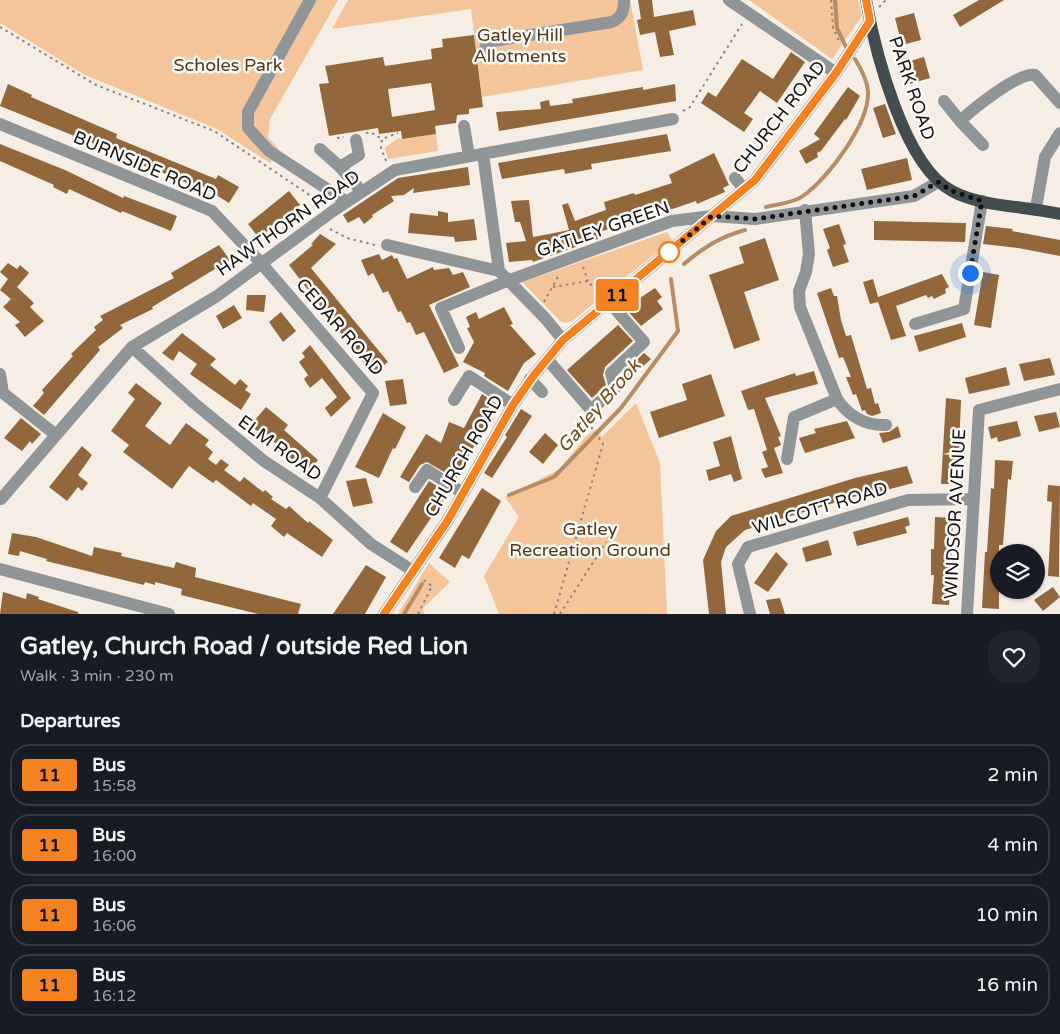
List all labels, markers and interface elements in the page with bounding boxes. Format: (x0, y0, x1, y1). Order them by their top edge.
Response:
park label: Gatley Hill Allotments (473, 24, 567, 67)
street label: PARK ROAD (884, 33, 940, 143)
park label: Scholes Park (173, 54, 283, 76)
street label: CHURCH ROAD (728, 56, 830, 178)
street label: BURNSIDE ROAD (70, 126, 220, 206)
street label: HAWTHORN ROAD (212, 165, 364, 281)
street label: GATLEY GREEN (534, 196, 672, 262)
unlabelled marker (658, 241, 680, 263)
your location (958, 261, 983, 286)
street label: CEDAR ROAD (292, 274, 388, 380)
line badge: 11 (594, 279, 640, 311)
text: 11 (606, 284, 628, 306)
water label: Gatley Brook (553, 354, 646, 457)
street label: CHURCH ROAD (420, 391, 508, 521)
street label: ELM ROAD (234, 410, 326, 486)
street label: WINDSOR AVENUE (940, 428, 970, 600)
street label: WILCOTT ROAD (750, 477, 890, 539)
park label: Gatley Recreation Ground (509, 518, 671, 561)
map controls (990, 544, 1045, 599)
button: layers (990, 544, 1045, 599)
button: heart (988, 631, 1040, 683)
text: Gatley, Church Road / outside Red Lion (20, 632, 468, 661)
text: Walk · 3 min · 230 m (20, 666, 174, 686)
text: Departures (20, 710, 120, 732)
text: Bus (92, 754, 126, 776)
text: 11 (38, 764, 61, 786)
text: 2 min (987, 764, 1038, 786)
text: 15:58 (92, 776, 136, 796)
text: Bus (92, 824, 126, 846)
text: 11 (38, 834, 61, 856)
text: 4 min (987, 834, 1038, 856)
text: 16:00 (92, 846, 136, 866)
text: Bus (92, 894, 126, 916)
text: 11 (38, 904, 61, 926)
text: 10 min (975, 904, 1038, 926)
text: 16:06 (92, 916, 136, 936)
text: Bus (92, 964, 126, 986)
text: 11 (38, 974, 61, 996)
text: 16 min (975, 974, 1038, 996)
text: 16:12 (92, 986, 136, 1006)

